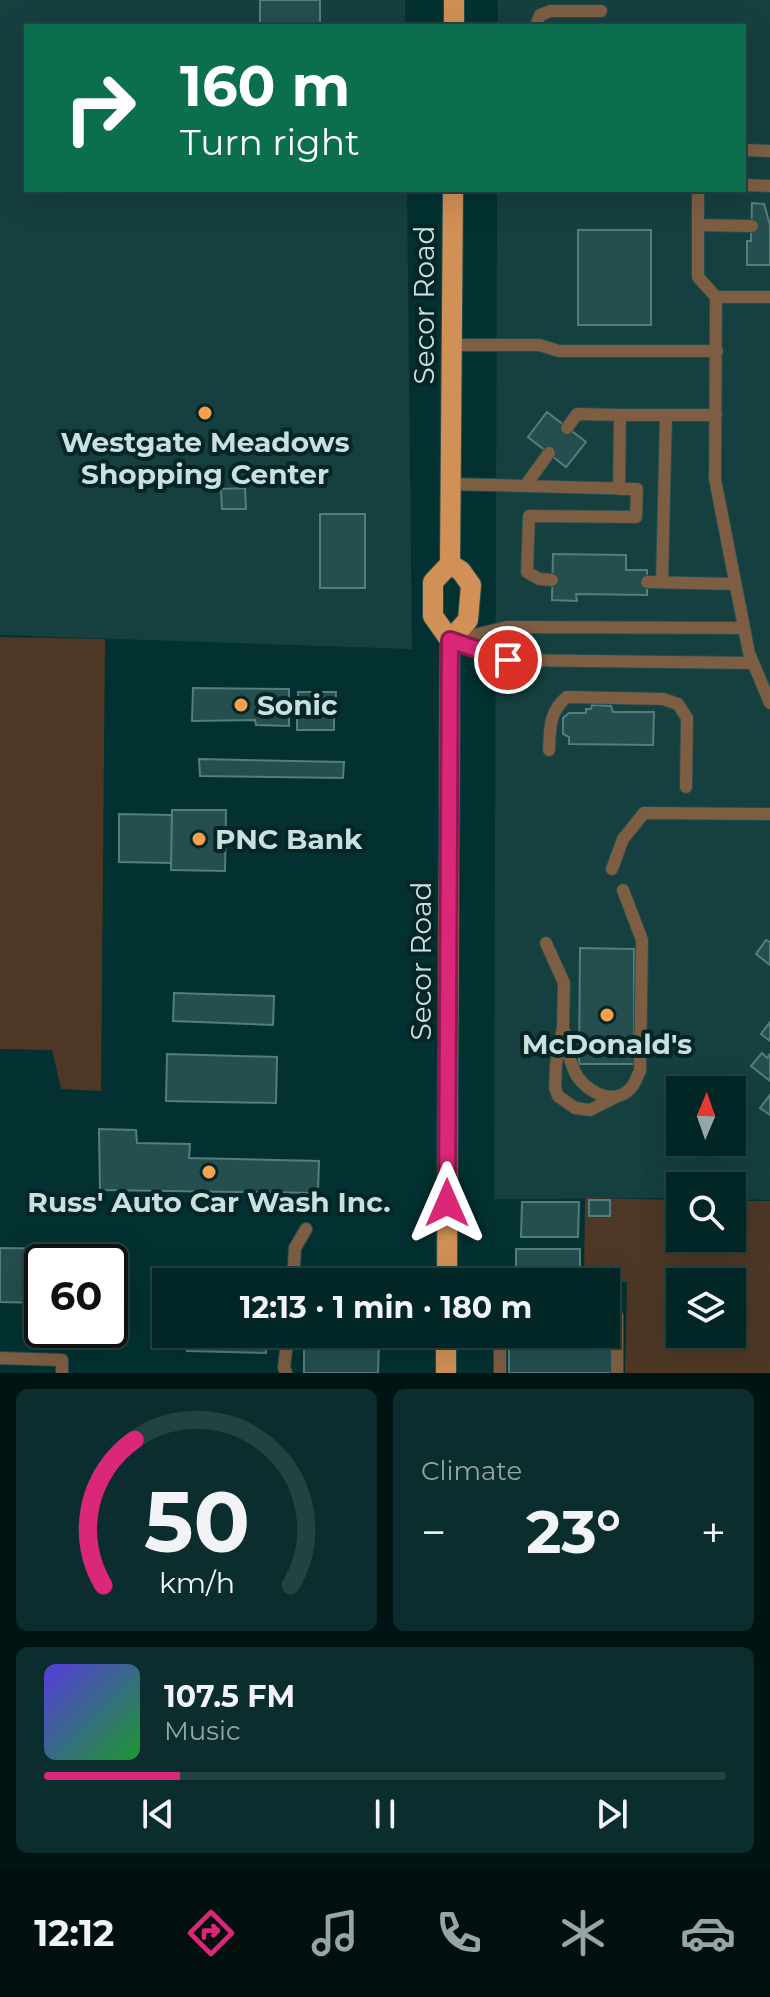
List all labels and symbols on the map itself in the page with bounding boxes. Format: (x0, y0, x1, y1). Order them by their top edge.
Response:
street label: Secor Road (407, 226, 441, 384)
marker: Westgate Meadows Shopping Center (196, 404, 214, 422)
place label: Westgate Meadows Shopping Center (61, 425, 350, 491)
pin (474, 626, 542, 694)
place label: Sonic (257, 688, 338, 722)
marker: Sonic (232, 696, 250, 714)
place label: PNC Bank (215, 822, 363, 856)
marker: PNC Bank (190, 830, 208, 848)
street label: Secor Road (404, 882, 438, 1040)
marker: McDonald's (598, 1006, 616, 1024)
place label: McDonald's (522, 1027, 692, 1061)
north arrow (666, 1076, 746, 1156)
position arrow (405, 1161, 489, 1245)
marker: Russ' Auto Car Wash Inc. (200, 1163, 218, 1181)
place label: Russ' Auto Car Wash Inc. (27, 1185, 391, 1219)
speed limit sign: 60 (24, 1244, 128, 1348)

